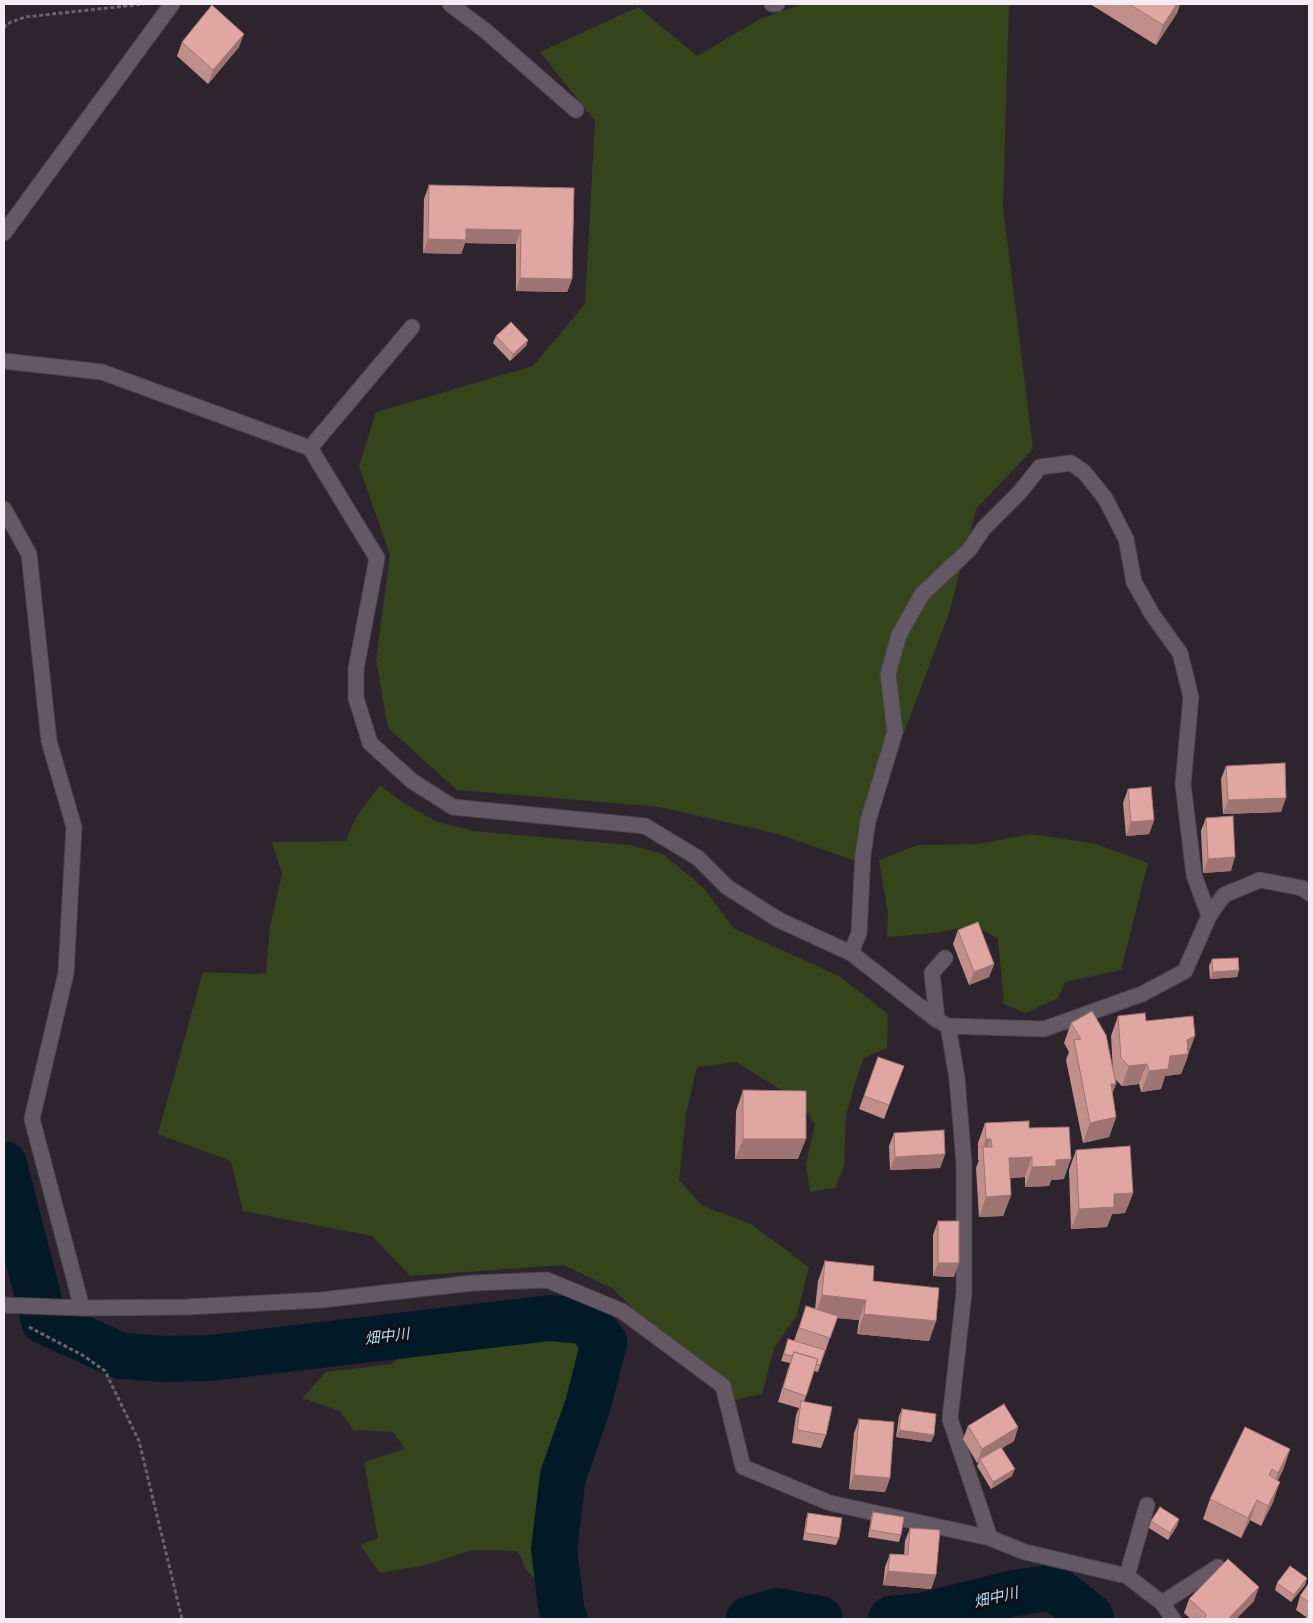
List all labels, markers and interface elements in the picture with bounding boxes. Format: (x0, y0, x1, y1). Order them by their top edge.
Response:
water label: 畑中川 (364, 1325, 410, 1349)
water label: 畑中川 (972, 1584, 1020, 1612)

